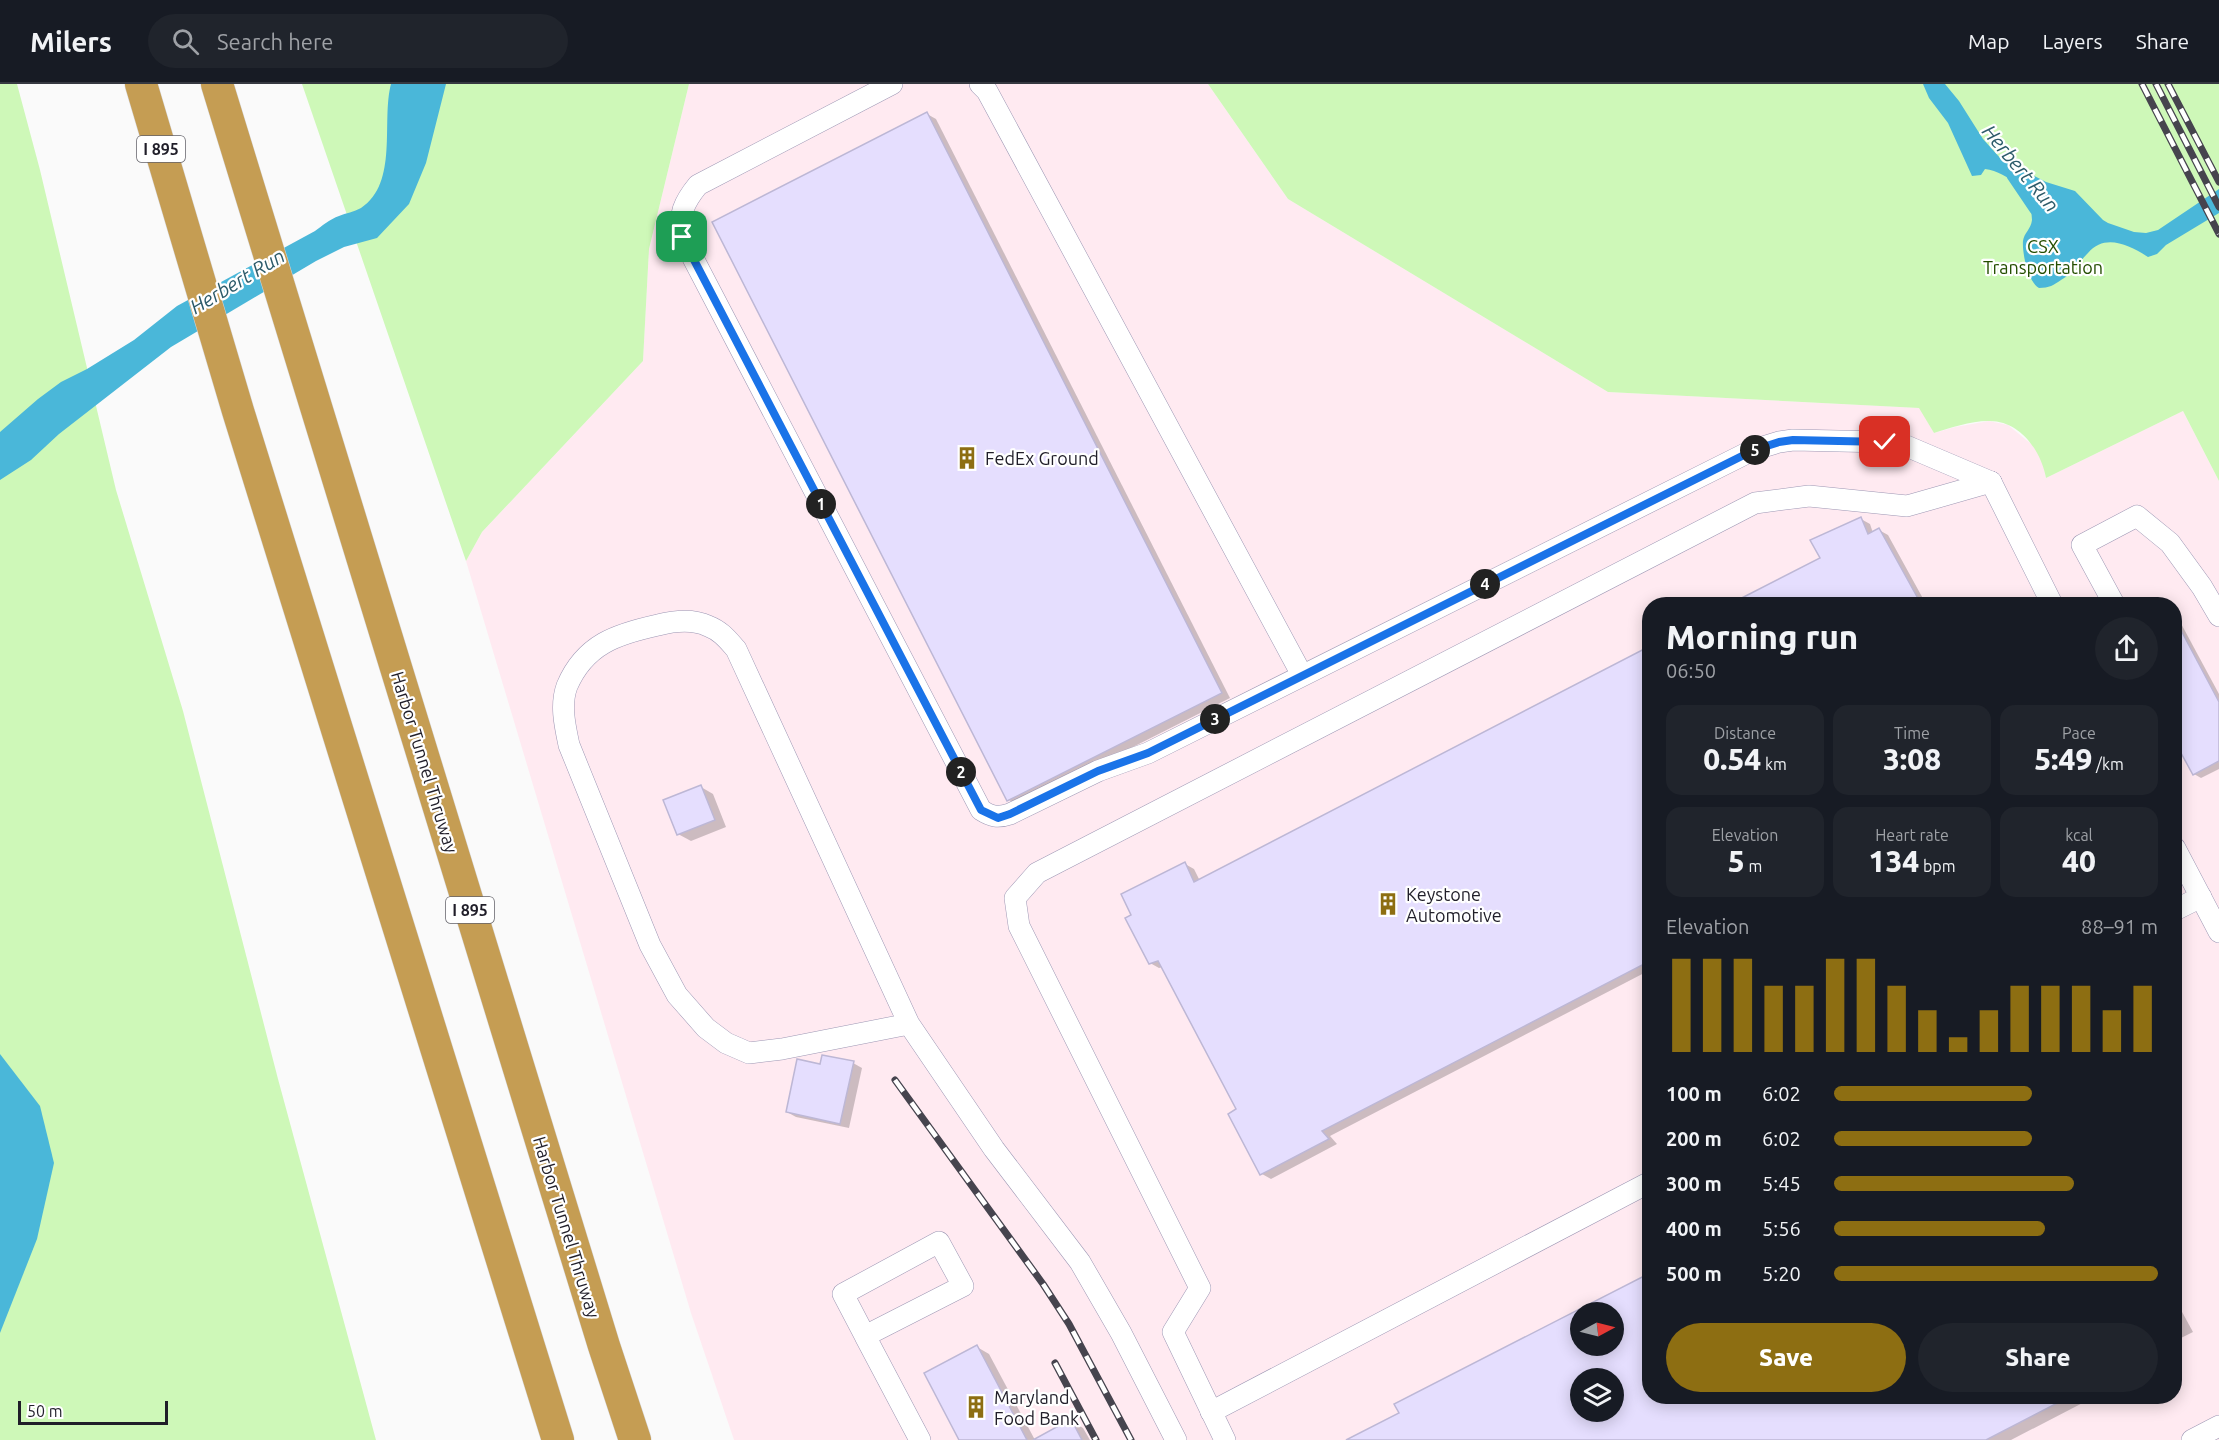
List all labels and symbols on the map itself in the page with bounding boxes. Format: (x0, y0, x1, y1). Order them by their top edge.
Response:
water label: Herbert Run (1978, 120, 2064, 216)
road number: I 895 (137, 136, 185, 162)
pin (656, 211, 707, 262)
park label: CSX Transportation (1983, 236, 2103, 277)
water label: Herbert Run (185, 244, 289, 318)
pin (1859, 416, 1910, 467)
pin: 5 (1740, 435, 1770, 465)
building icon: FedEx Ground (954, 445, 980, 471)
place label: FedEx Ground (985, 448, 1099, 468)
pin: 1 (806, 489, 836, 519)
pin: 4 (1470, 569, 1500, 599)
street label: Harbor Tunnel Thruway (388, 669, 462, 856)
pin: 3 (1200, 704, 1230, 734)
pin: 2 (946, 757, 976, 787)
place label: Keystone Automotive (1406, 884, 1502, 925)
building icon: Keystone Automotive (1375, 891, 1401, 917)
road number: I 895 (446, 897, 494, 923)
street label: Harbor Tunnel Thruway (530, 1134, 604, 1321)
north arrow (1570, 1302, 1624, 1356)
place label: Maryland Food Bank (994, 1387, 1079, 1428)
building icon: Maryland Food Bank (963, 1394, 989, 1420)
scale bar (18, 1398, 168, 1426)

